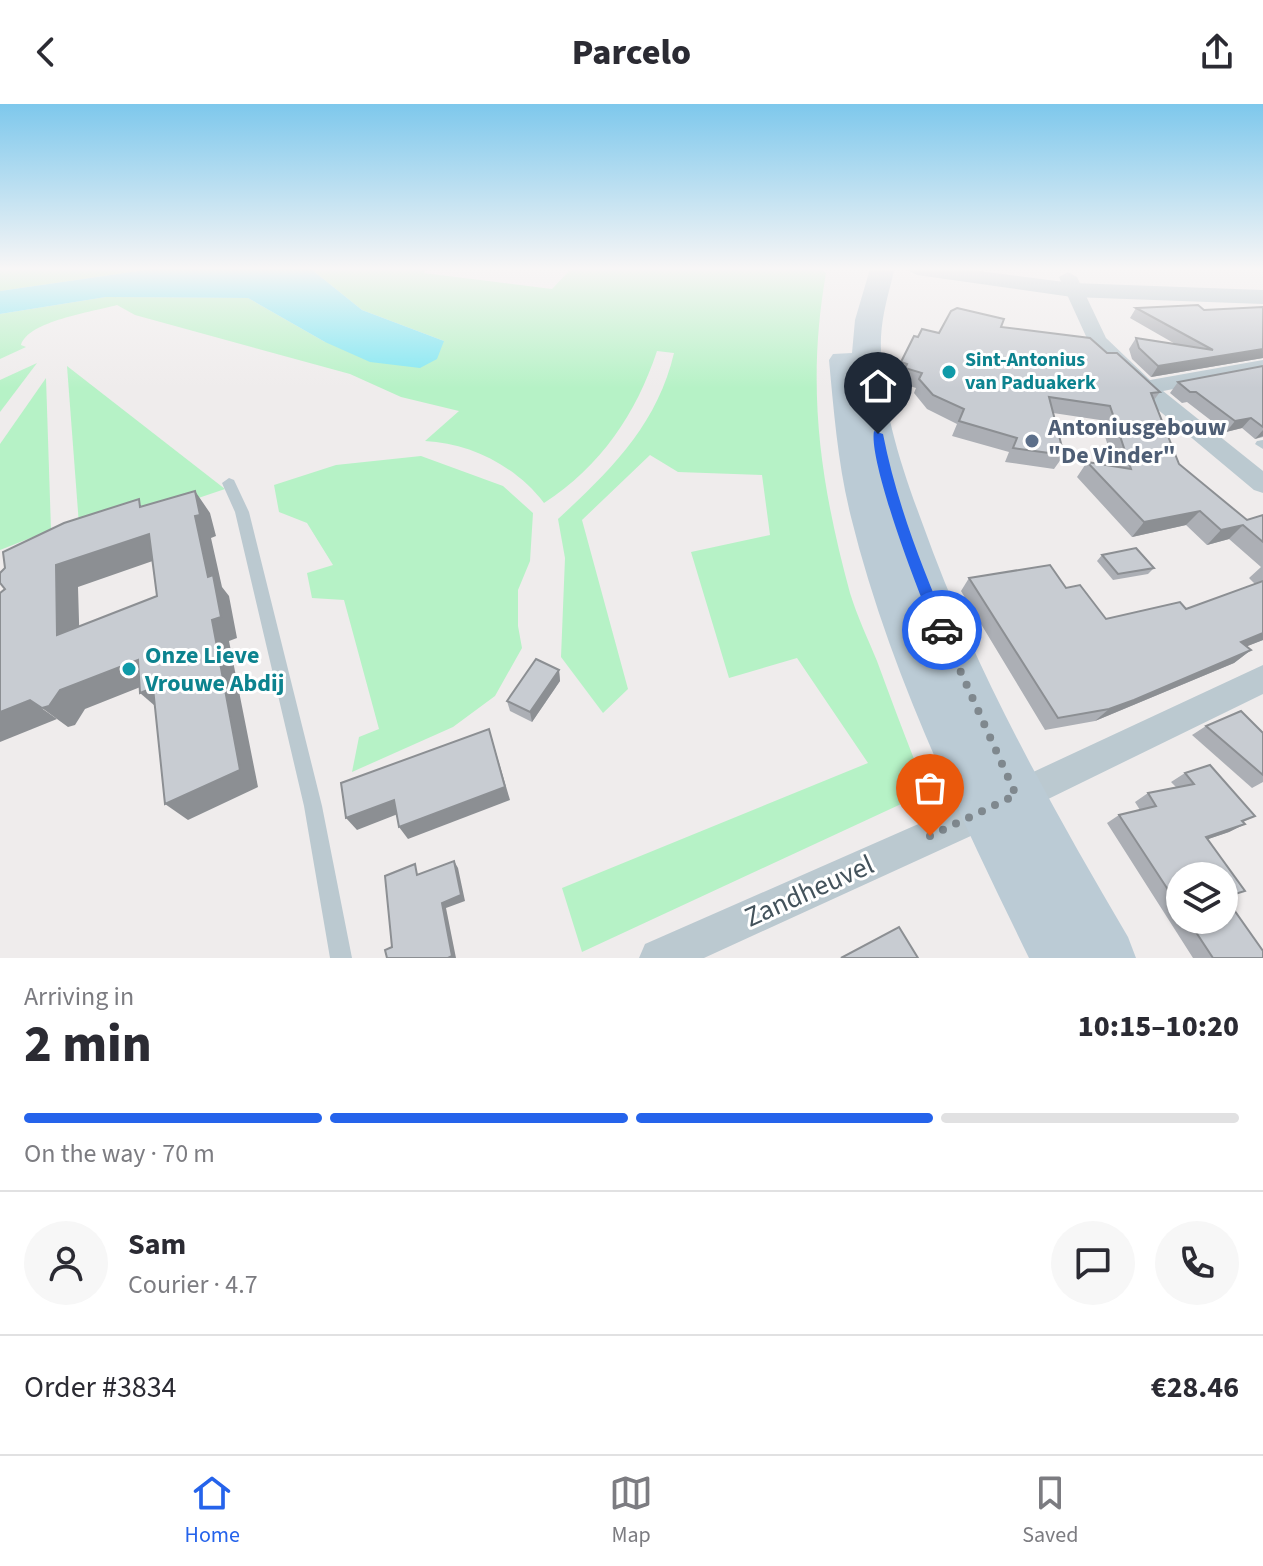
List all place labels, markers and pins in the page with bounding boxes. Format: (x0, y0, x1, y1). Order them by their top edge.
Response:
place label: Sint-Antonius van Paduakerk (965, 346, 1096, 397)
pin (844, 352, 912, 434)
marker: Sint-Antonius van Paduakerk (940, 363, 958, 381)
place label: Antoniusgebouw "De Vinder" (1047, 410, 1227, 473)
marker: Antoniusgebouw "De Vinder" (1023, 432, 1041, 450)
place label: Onze Lieve Vrouwe Abdij (144, 638, 284, 701)
marker: Onze Lieve Vrouwe Abdij (120, 660, 138, 678)
pin (896, 754, 964, 836)

